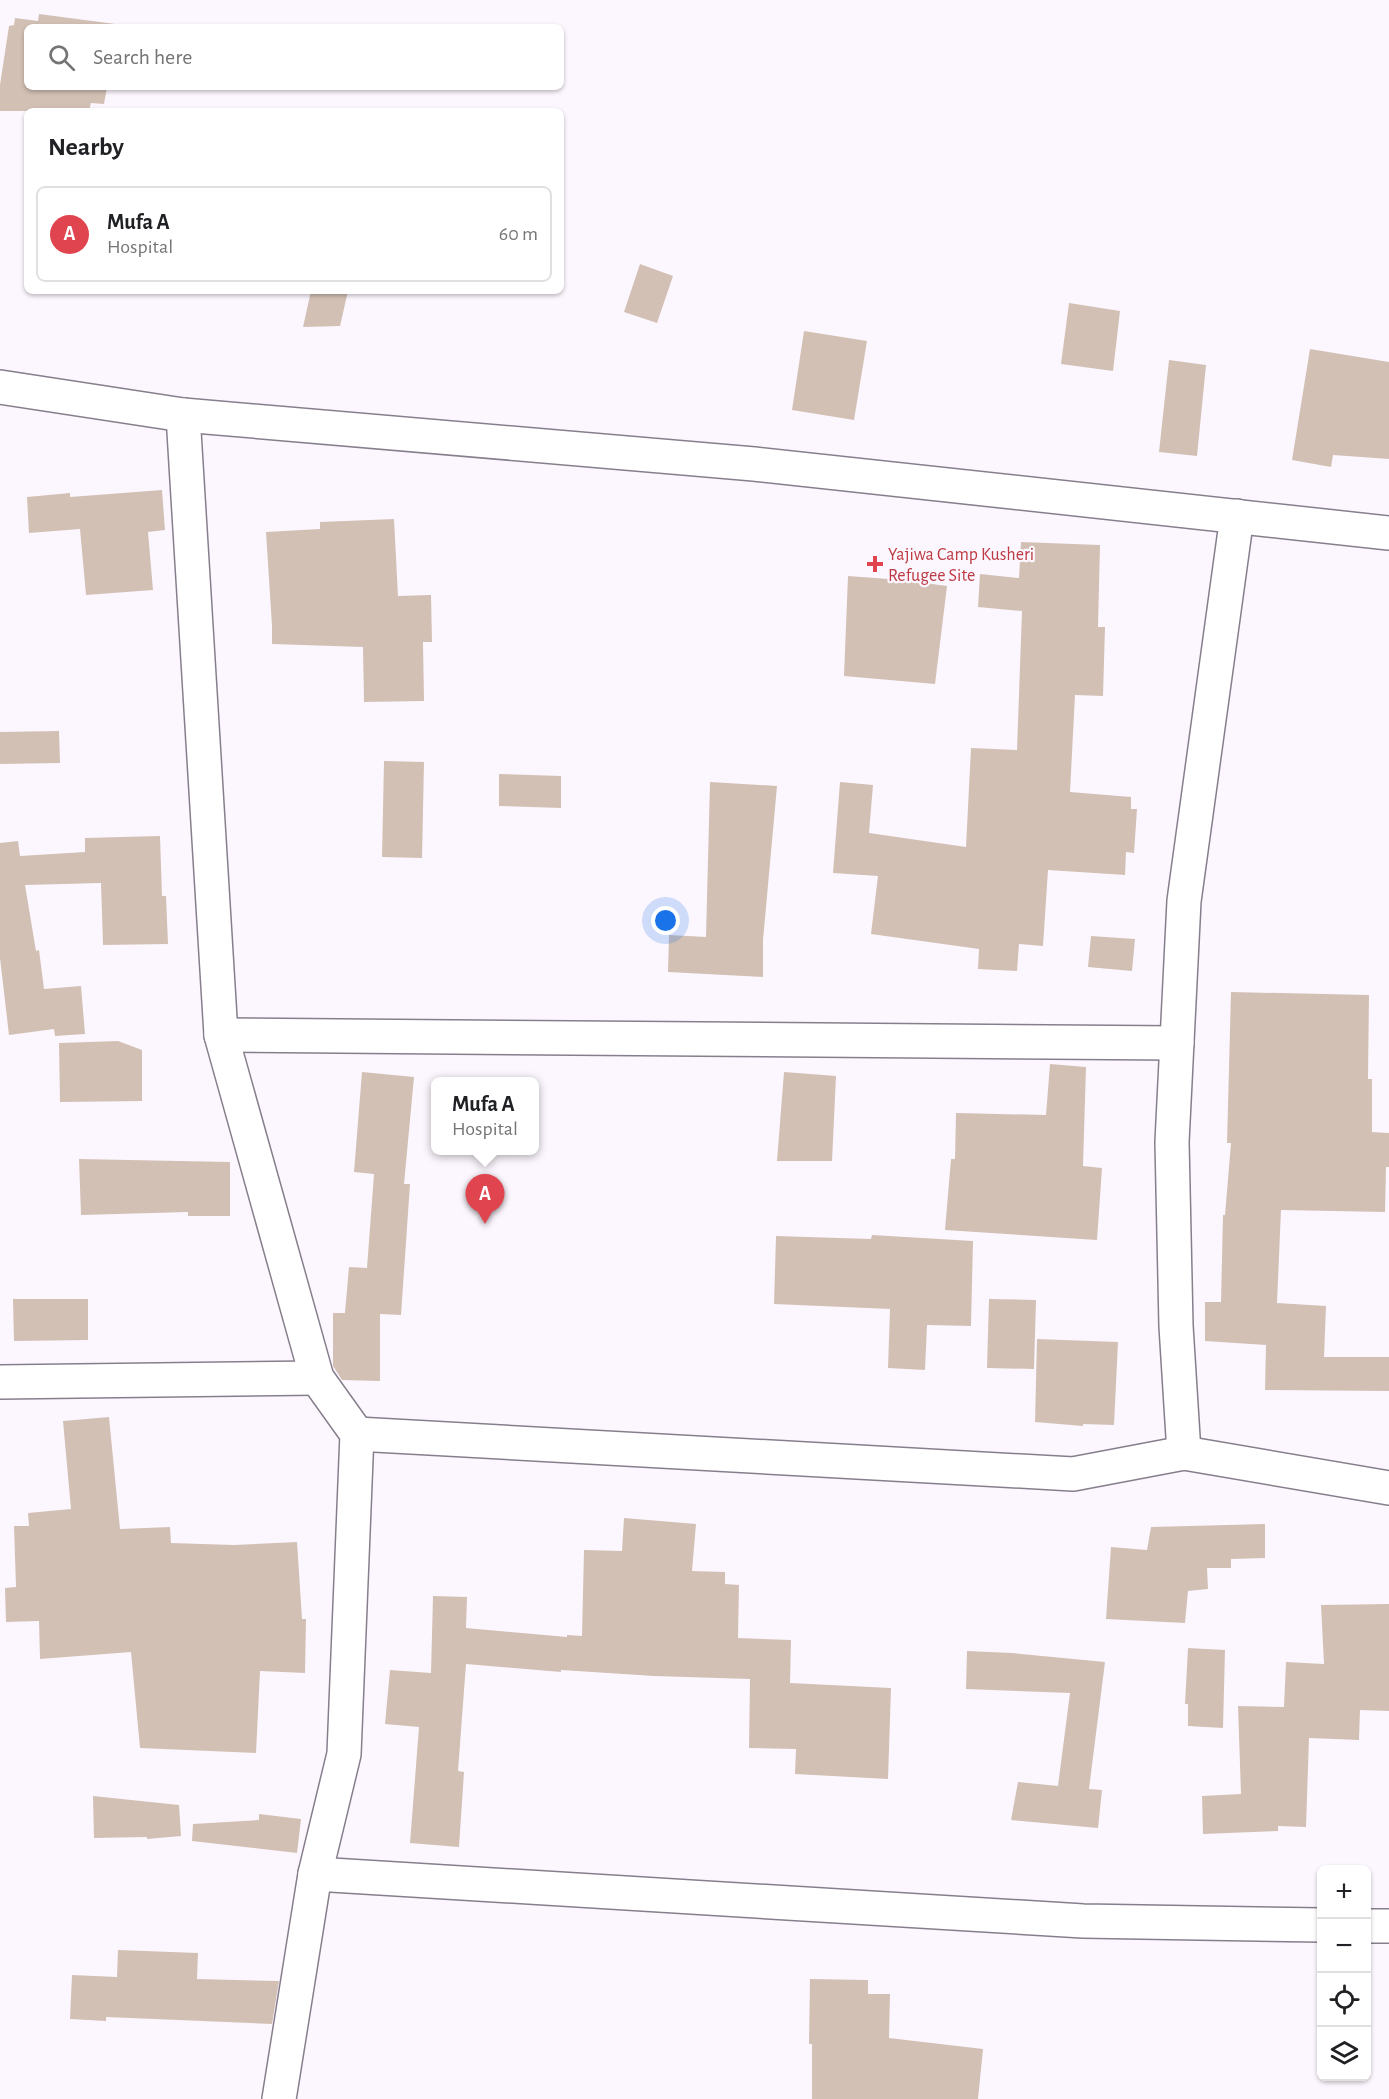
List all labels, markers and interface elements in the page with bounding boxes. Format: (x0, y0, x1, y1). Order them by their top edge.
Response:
search box (24, 24, 564, 90)
icon: search (45, 41, 78, 74)
text: Search here (93, 46, 192, 68)
text: Nearby (48, 134, 124, 160)
text: Mufa A (107, 211, 170, 233)
text: A (64, 224, 76, 244)
text: 60 m (499, 224, 538, 244)
text: Hospital (107, 237, 173, 257)
place label: Yajiwa Camp Kusheri Refugee Site (888, 546, 1034, 585)
marker: Yajiwa Camp Kusheri Refugee Site (866, 555, 884, 573)
your location (651, 906, 680, 935)
popup (431, 1077, 539, 1155)
text: Mufa A (452, 1093, 515, 1115)
text: Hospital (452, 1119, 518, 1139)
pin: A (466, 1174, 504, 1224)
map controls (1317, 1865, 1371, 2081)
button: + (1317, 1865, 1371, 1919)
button: − (1317, 1919, 1371, 1973)
button: locate (1317, 1973, 1371, 2027)
button: layers (1317, 2027, 1371, 2081)

